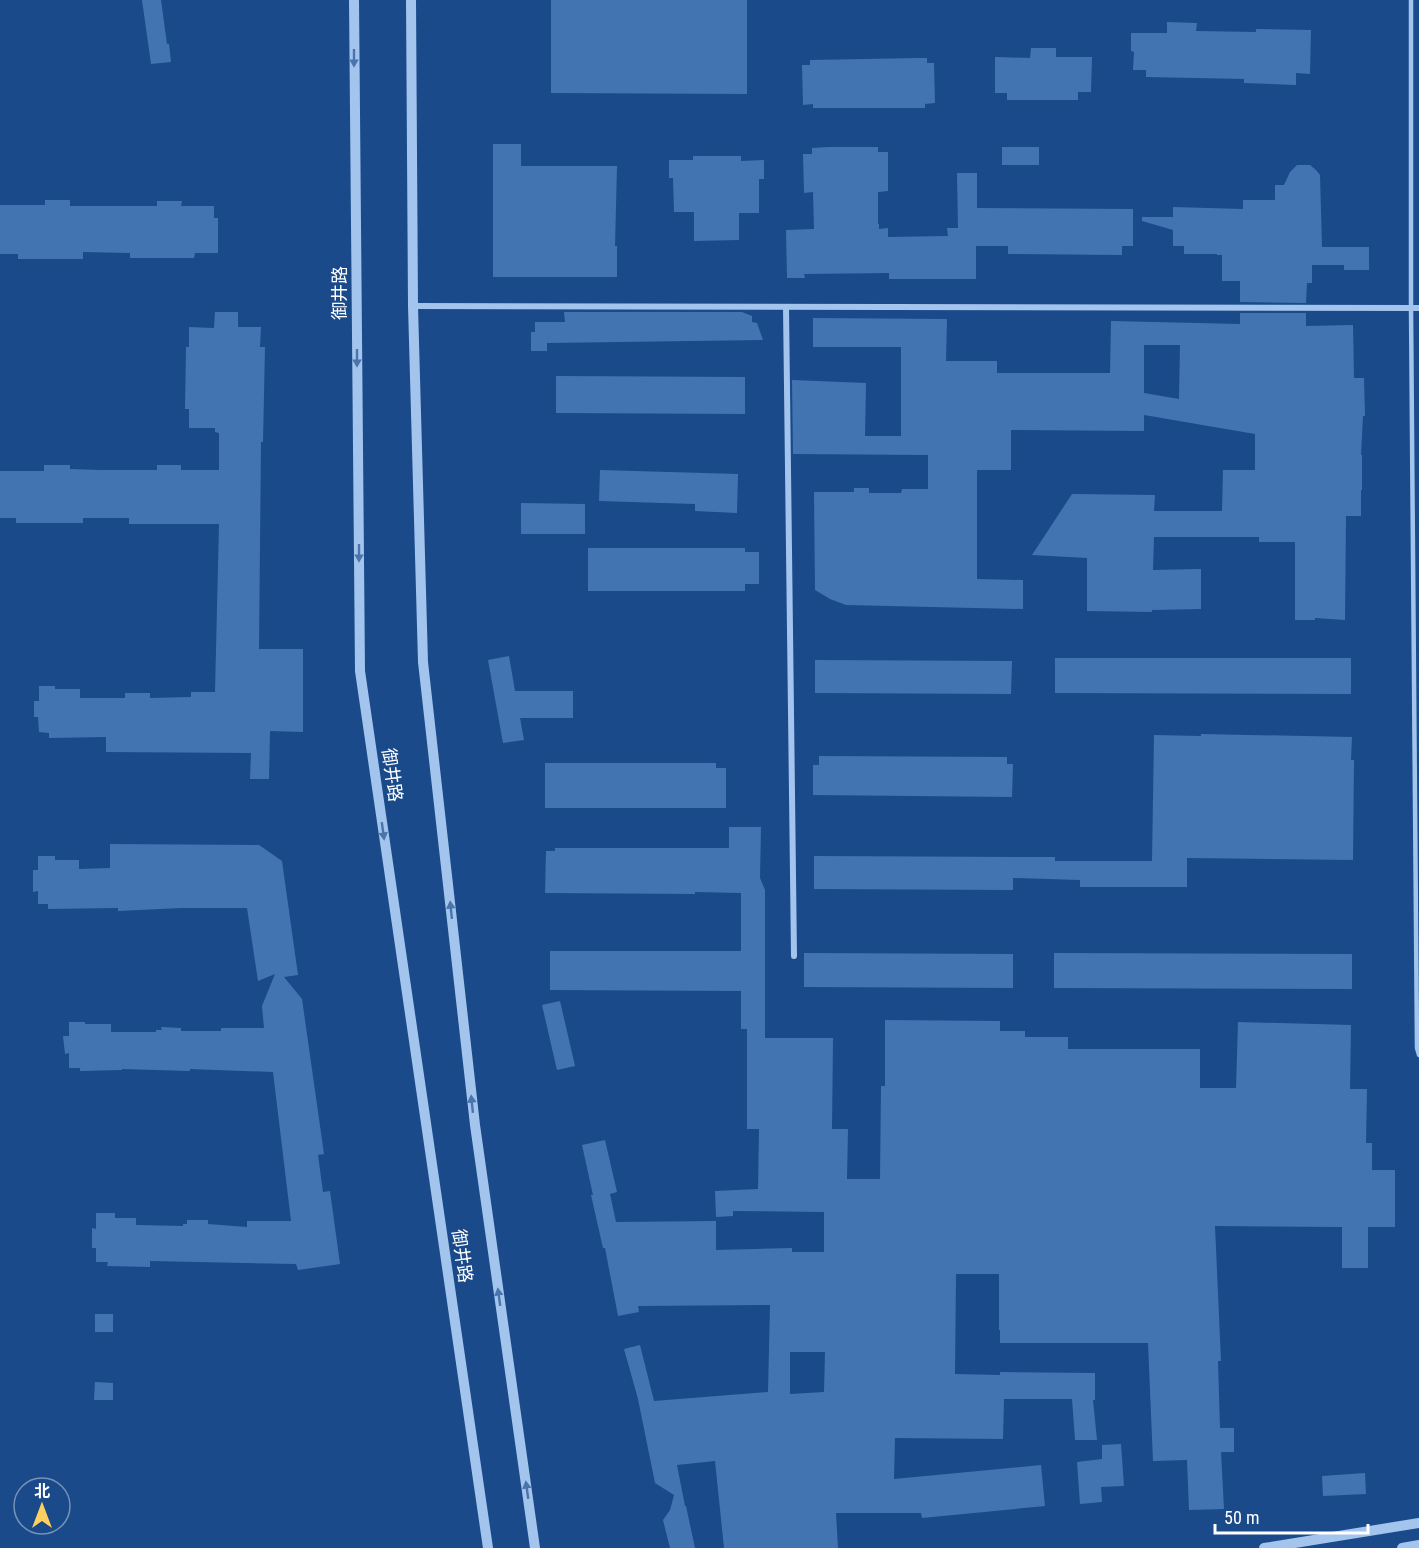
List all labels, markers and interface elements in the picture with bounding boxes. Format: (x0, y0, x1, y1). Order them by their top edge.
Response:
one-way arrow (350, 49, 359, 68)
street label: 御井路 (329, 266, 350, 320)
one-way arrow (352, 349, 362, 368)
one-way arrow (354, 544, 364, 563)
street label: 御井路 (378, 747, 407, 803)
one-way arrow (379, 821, 388, 840)
one-way arrow (446, 901, 455, 920)
one-way arrow (468, 1094, 477, 1113)
street label: 御井路 (448, 1228, 477, 1284)
one-way arrow (495, 1287, 504, 1306)
north arrow (12, 1476, 72, 1536)
one-way arrow (523, 1480, 532, 1499)
text: 北 (34, 1482, 50, 1501)
scale bar (1215, 1497, 1368, 1535)
text: 50 m (1224, 1507, 1259, 1528)

